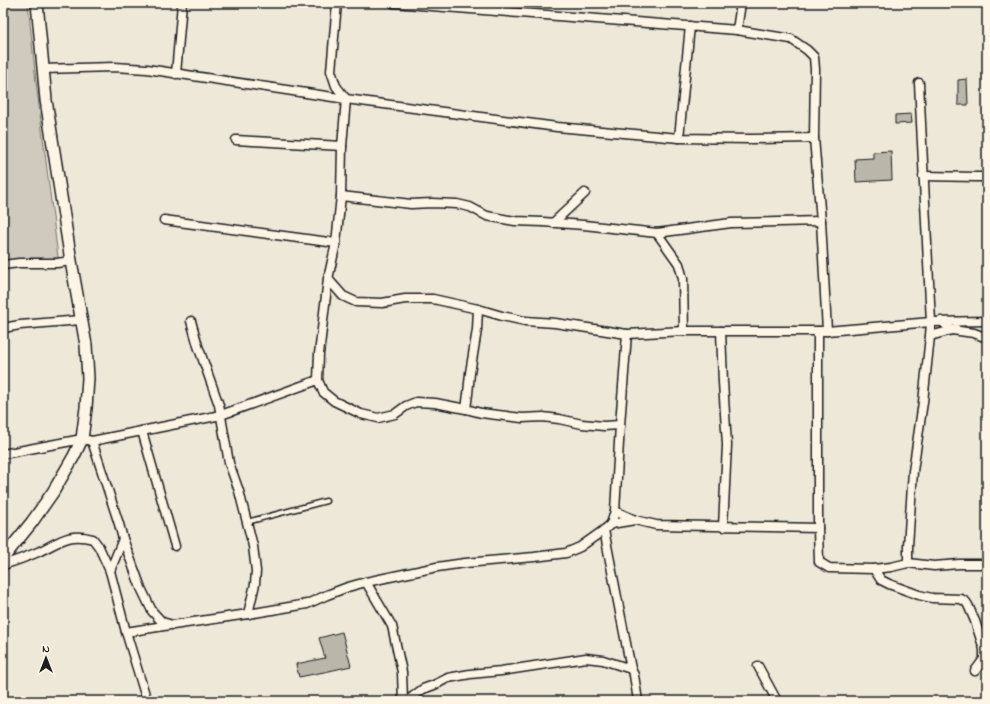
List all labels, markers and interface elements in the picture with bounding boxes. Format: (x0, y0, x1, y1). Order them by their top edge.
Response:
north arrow (26, 638, 66, 678)
text: N (42, 641, 50, 657)

